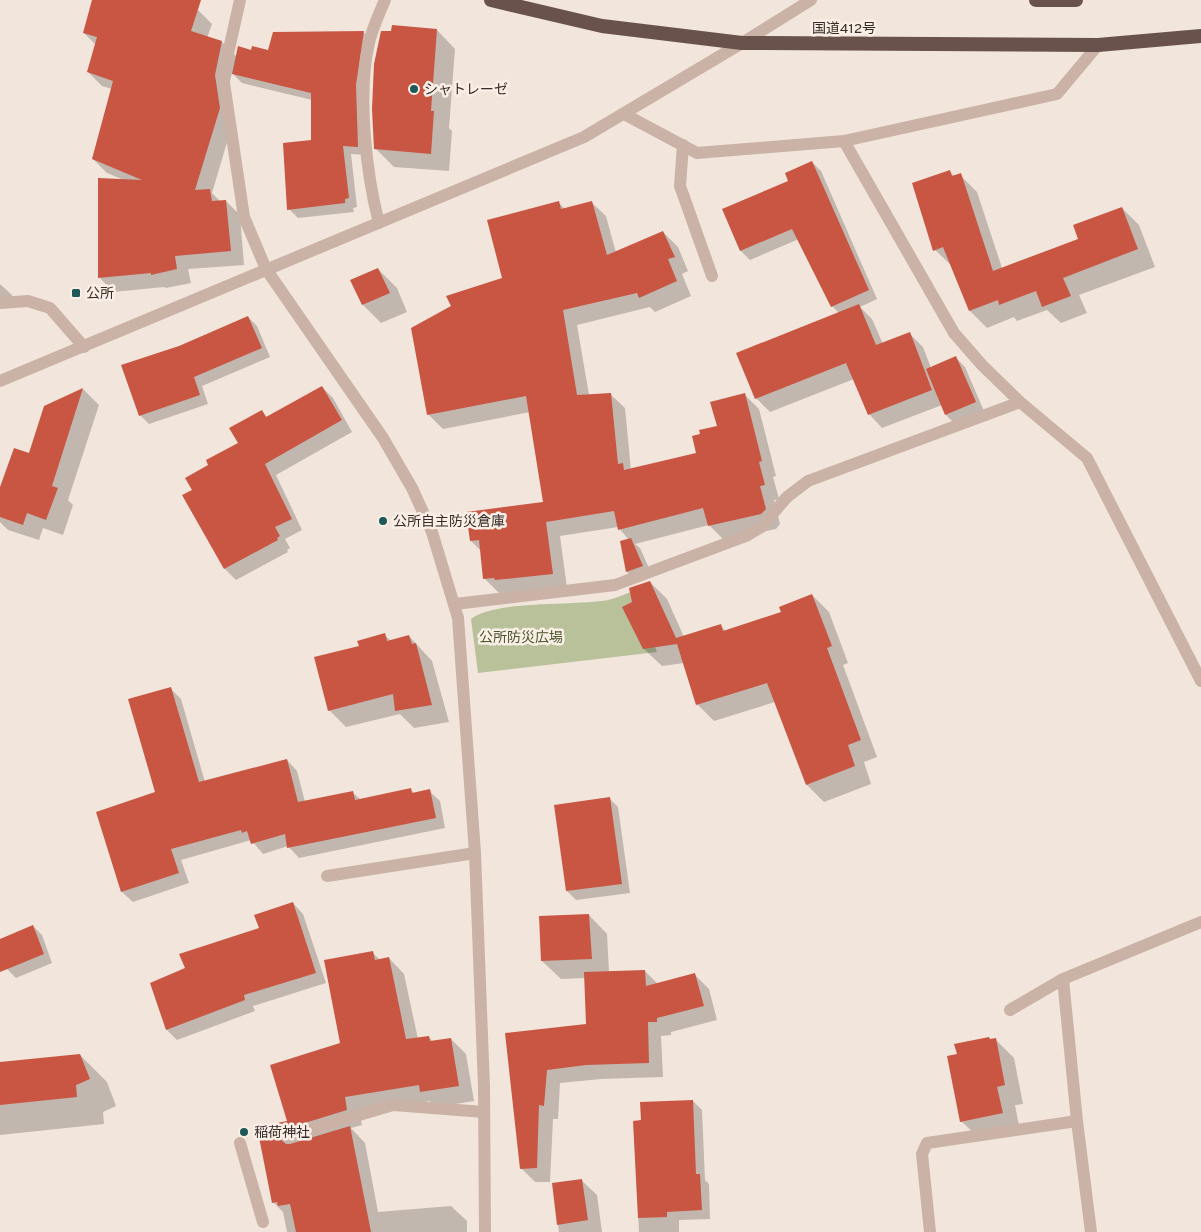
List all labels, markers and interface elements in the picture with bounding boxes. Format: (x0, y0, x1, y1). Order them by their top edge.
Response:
street label: 国道412号 (812, 21, 876, 38)
place label: シャトレーゼ (424, 82, 508, 99)
marker: シャトレーゼ (408, 83, 420, 95)
place label: 公所 (86, 286, 114, 303)
marker: 公所 (70, 287, 82, 299)
place label: 公所自主防災倉庫 (393, 514, 505, 531)
marker: 公所自主防災倉庫 (377, 515, 389, 527)
park label: 公所防災広場 (479, 630, 563, 647)
place label: 稲荷神社 (254, 1125, 310, 1142)
marker: 稲荷神社 (238, 1126, 250, 1138)

